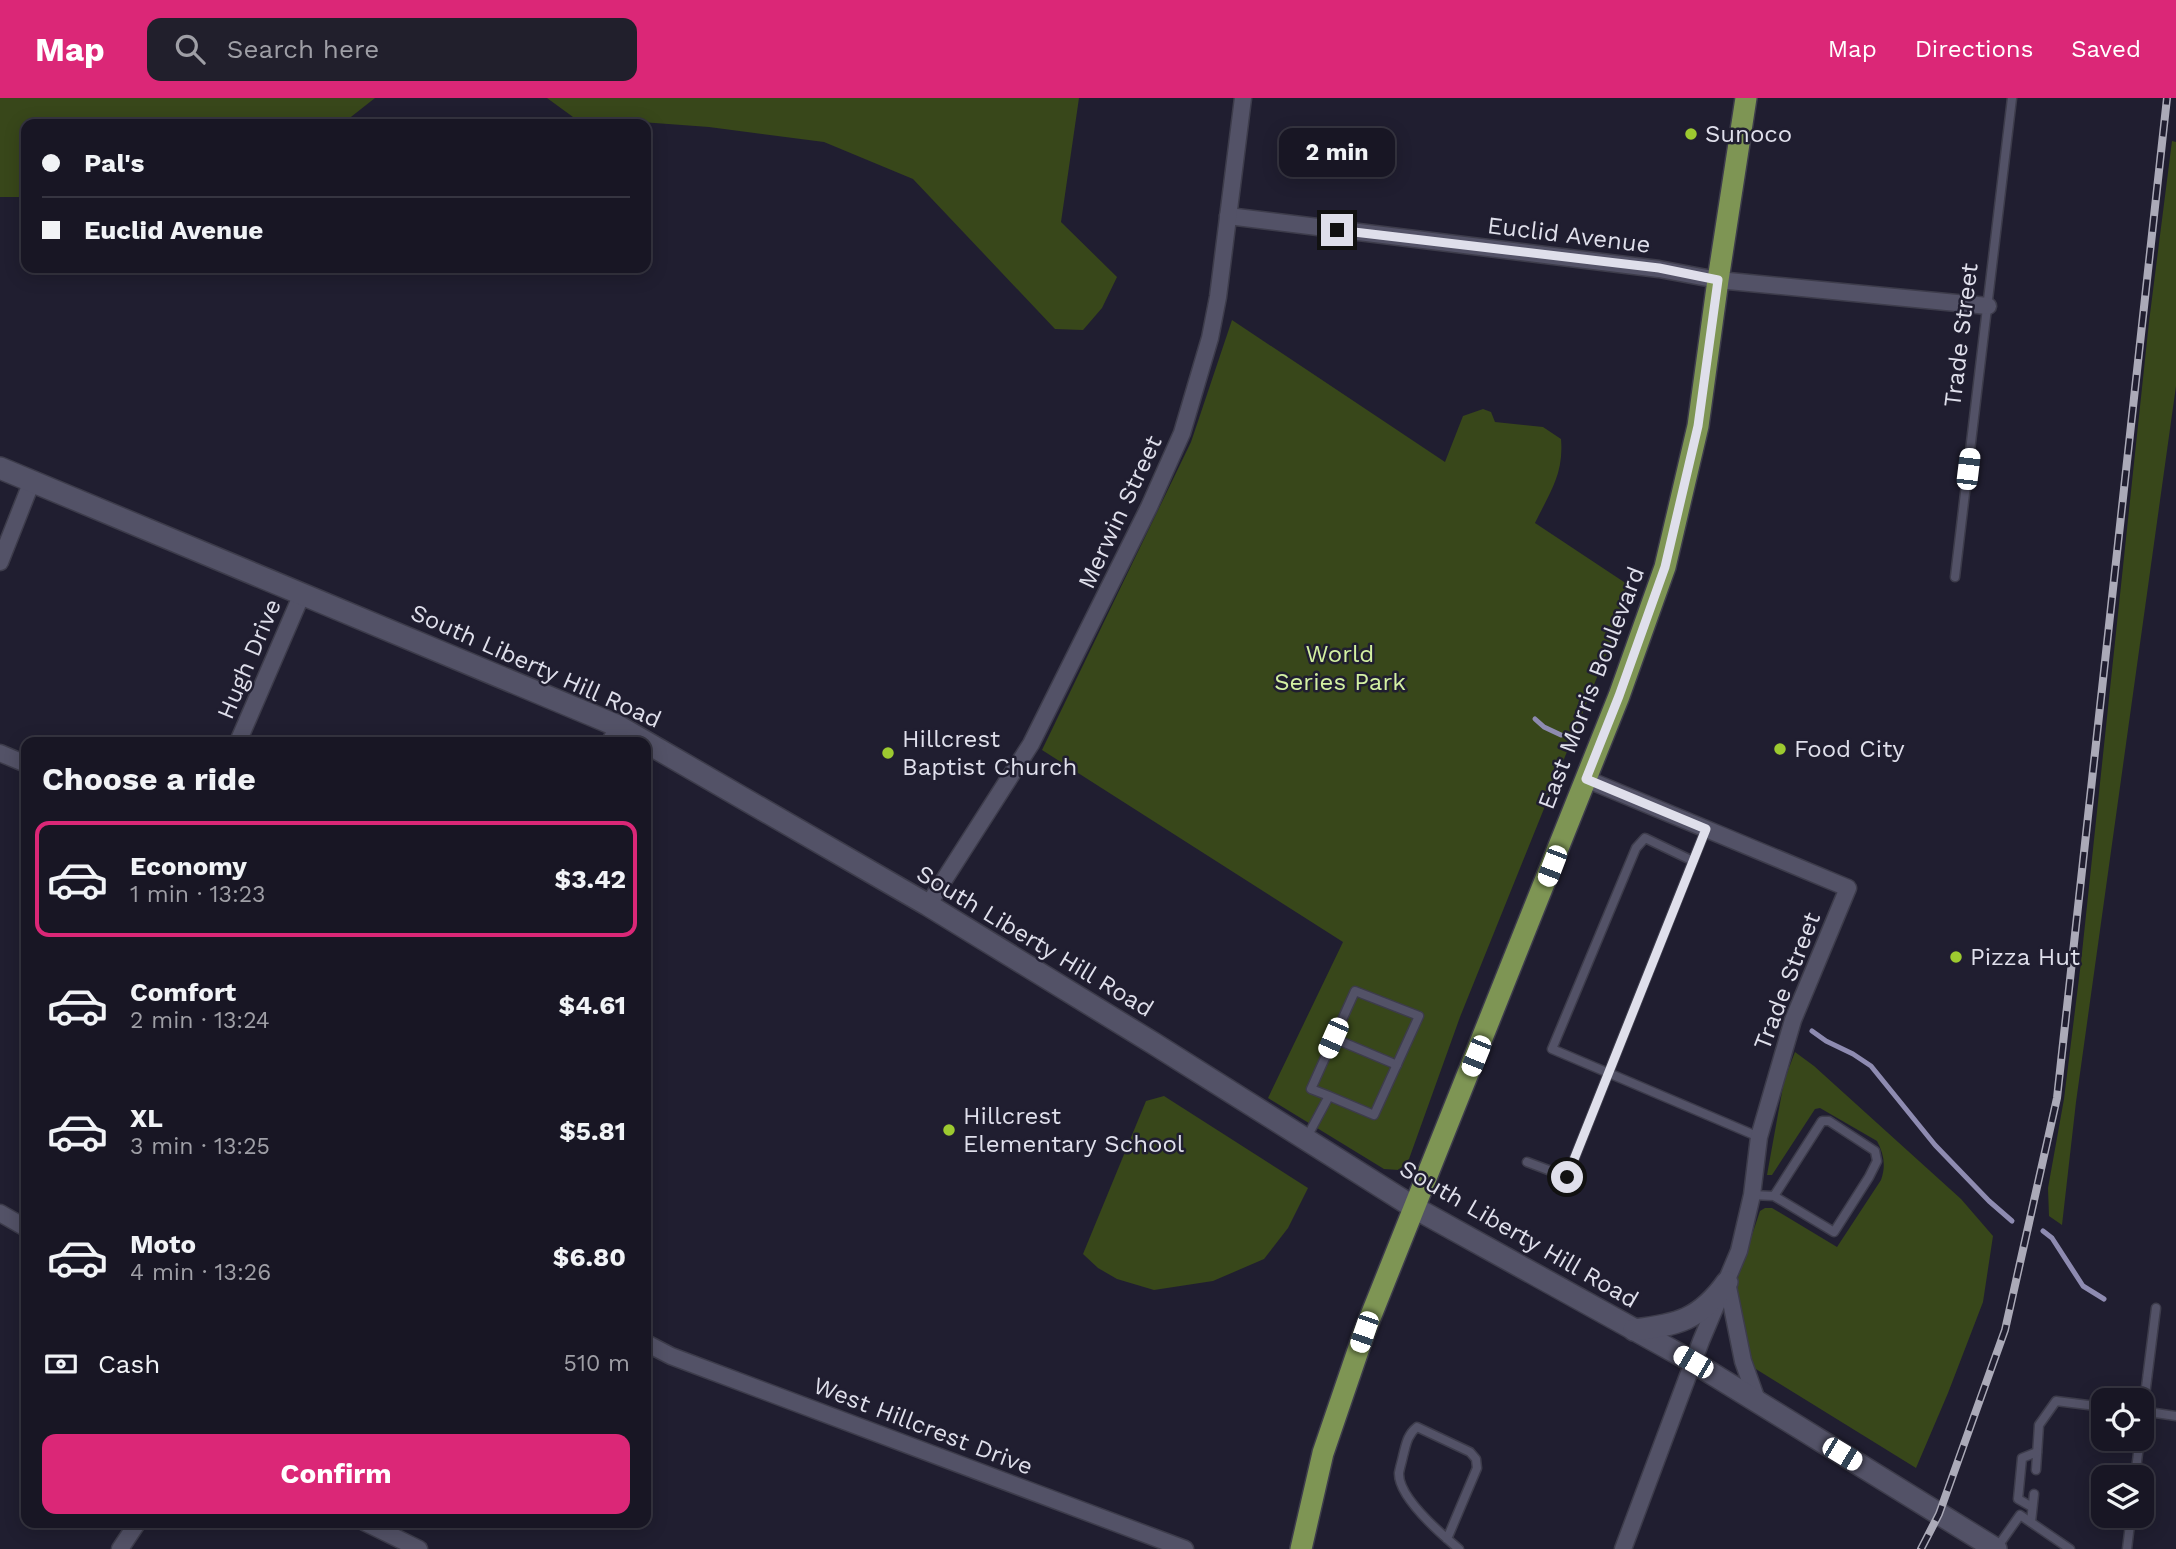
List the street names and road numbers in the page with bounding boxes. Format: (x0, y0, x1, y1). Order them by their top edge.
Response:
street label: Euclid Avenue (1486, 211, 1652, 259)
street label: Trade Street (1938, 261, 1984, 409)
street label: Merwin Street (1072, 431, 1168, 593)
street label: East Morris Boulevard (1532, 563, 1650, 813)
street label: Hugh Drive (211, 595, 287, 723)
street label: South Liberty Hill Road (407, 598, 665, 734)
street label: South Liberty Hill Road (912, 859, 1158, 1023)
street label: Trade Street (1748, 908, 1826, 1054)
street label: South Liberty Hill Road (1395, 1154, 1643, 1314)
street label: West Hillcrest Drive (809, 1371, 1037, 1481)

